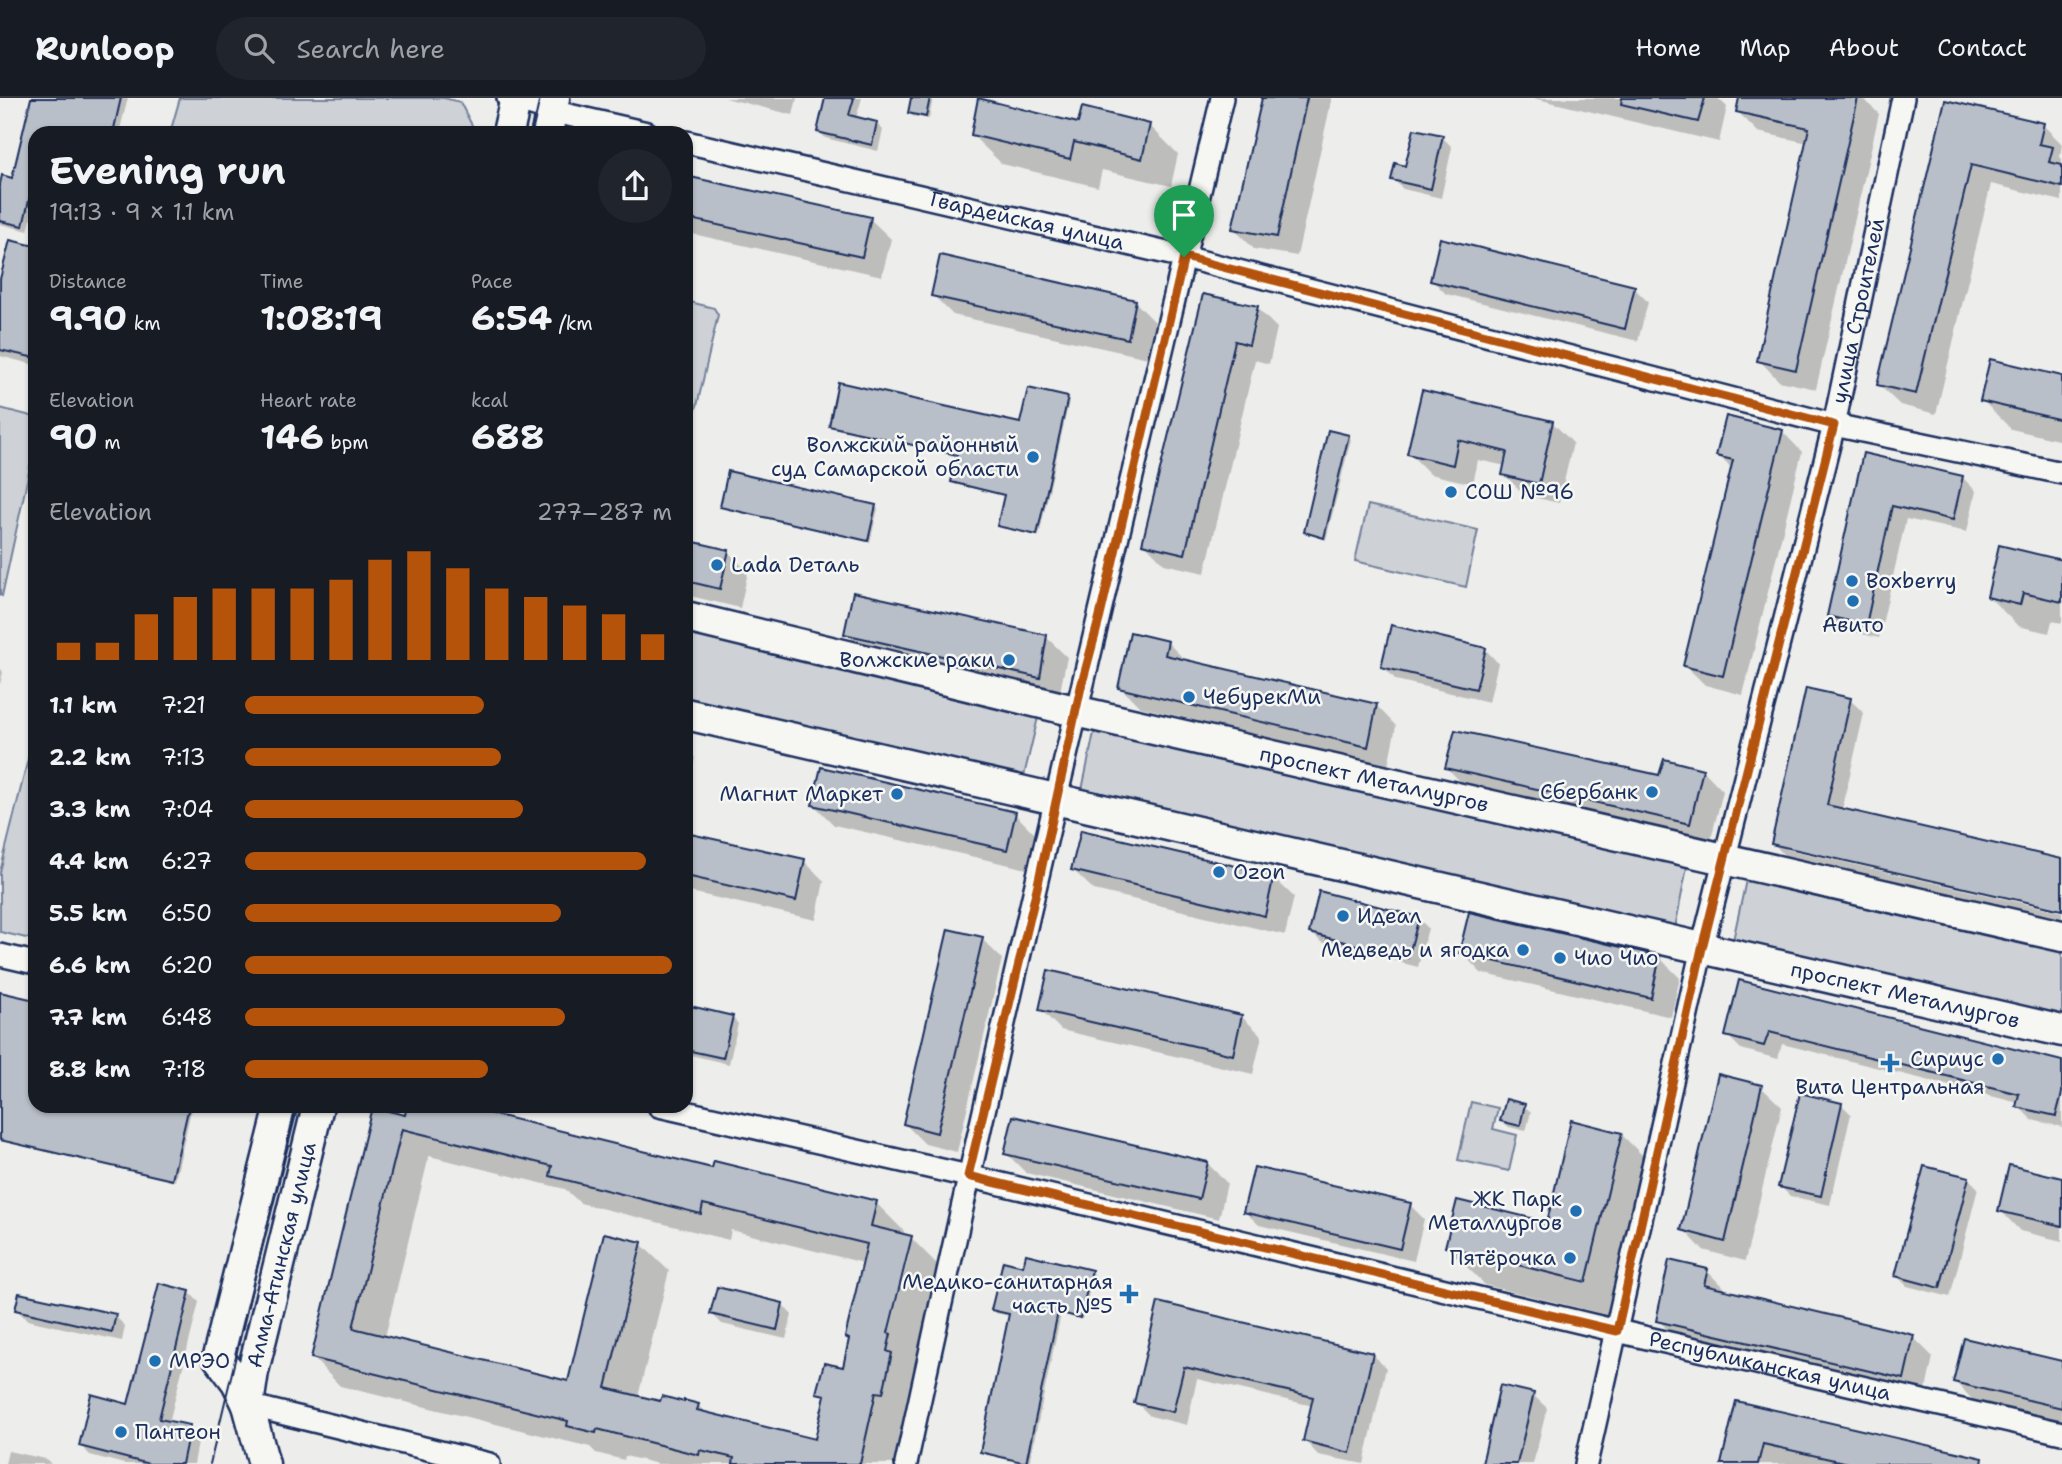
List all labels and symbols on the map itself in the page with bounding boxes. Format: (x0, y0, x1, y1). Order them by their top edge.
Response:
street label: Гвардейская улица (927, 185, 1127, 257)
pin (1154, 185, 1214, 257)
street label: улица Строителей (1825, 215, 1891, 406)
place label: Волжский районный суд Самарской области (771, 431, 1019, 483)
marker: Волжский районный суд Самарской области (1025, 449, 1041, 465)
place label: СОШ №96 (1465, 478, 1574, 506)
marker: СОШ №96 (1443, 484, 1459, 500)
place label: Lada Dеталь (731, 551, 859, 579)
marker: Lada Dеталь (709, 557, 725, 573)
place label: Boxberry (1866, 567, 1957, 595)
marker: Boxberry (1844, 573, 1860, 589)
marker: Авито (1845, 593, 1861, 609)
place label: Авито (1822, 611, 1884, 639)
place label: Волжские раки (840, 646, 995, 674)
marker: Волжские раки (1001, 652, 1017, 668)
place label: ЧебурекМи (1203, 683, 1321, 711)
marker: ЧебурекМи (1181, 689, 1197, 705)
street label: проспект Металлургов (1257, 740, 1491, 819)
place label: Сбербанк (1540, 778, 1638, 806)
place label: Магнит Маркет (719, 780, 883, 808)
marker: Сбербанк (1644, 784, 1660, 800)
marker: Магнит Маркет (889, 786, 905, 802)
place label: Ozon (1233, 858, 1285, 886)
marker: Ozon (1211, 864, 1227, 880)
place label: Идеал (1357, 902, 1422, 930)
marker: Идеал (1335, 908, 1351, 924)
place label: Медведь и ягодка (1321, 936, 1509, 964)
marker: Медведь и ягодка (1515, 942, 1531, 958)
place label: Чио Чио (1574, 944, 1658, 972)
marker: Чио Чио (1552, 950, 1568, 966)
street label: проспект Металлургов (1788, 955, 2022, 1035)
place label: Сириус (1910, 1045, 1984, 1073)
marker: Сириус (1990, 1051, 2006, 1067)
marker: Вита Центральная (1882, 1055, 1898, 1071)
place label: Вита Центральная (1796, 1073, 1985, 1101)
street label: Алма-Атинская улица (240, 1139, 323, 1371)
place label: ЖК Парк Металлургов (1428, 1185, 1562, 1237)
marker: ЖК Парк Металлургов (1568, 1203, 1584, 1219)
place label: Пятёрочка (1450, 1244, 1556, 1272)
marker: Пятёрочка (1562, 1250, 1578, 1266)
place label: Медико-санитарная часть №5 (902, 1268, 1113, 1320)
marker: Медико-санитарная часть №5 (1119, 1284, 1139, 1304)
street label: Республиканская улица (1646, 1325, 1894, 1407)
place label: МРЭО (169, 1347, 230, 1375)
marker: МРЭО (147, 1353, 163, 1369)
place label: Пантеон (135, 1418, 221, 1446)
marker: Пантеон (113, 1424, 129, 1440)

